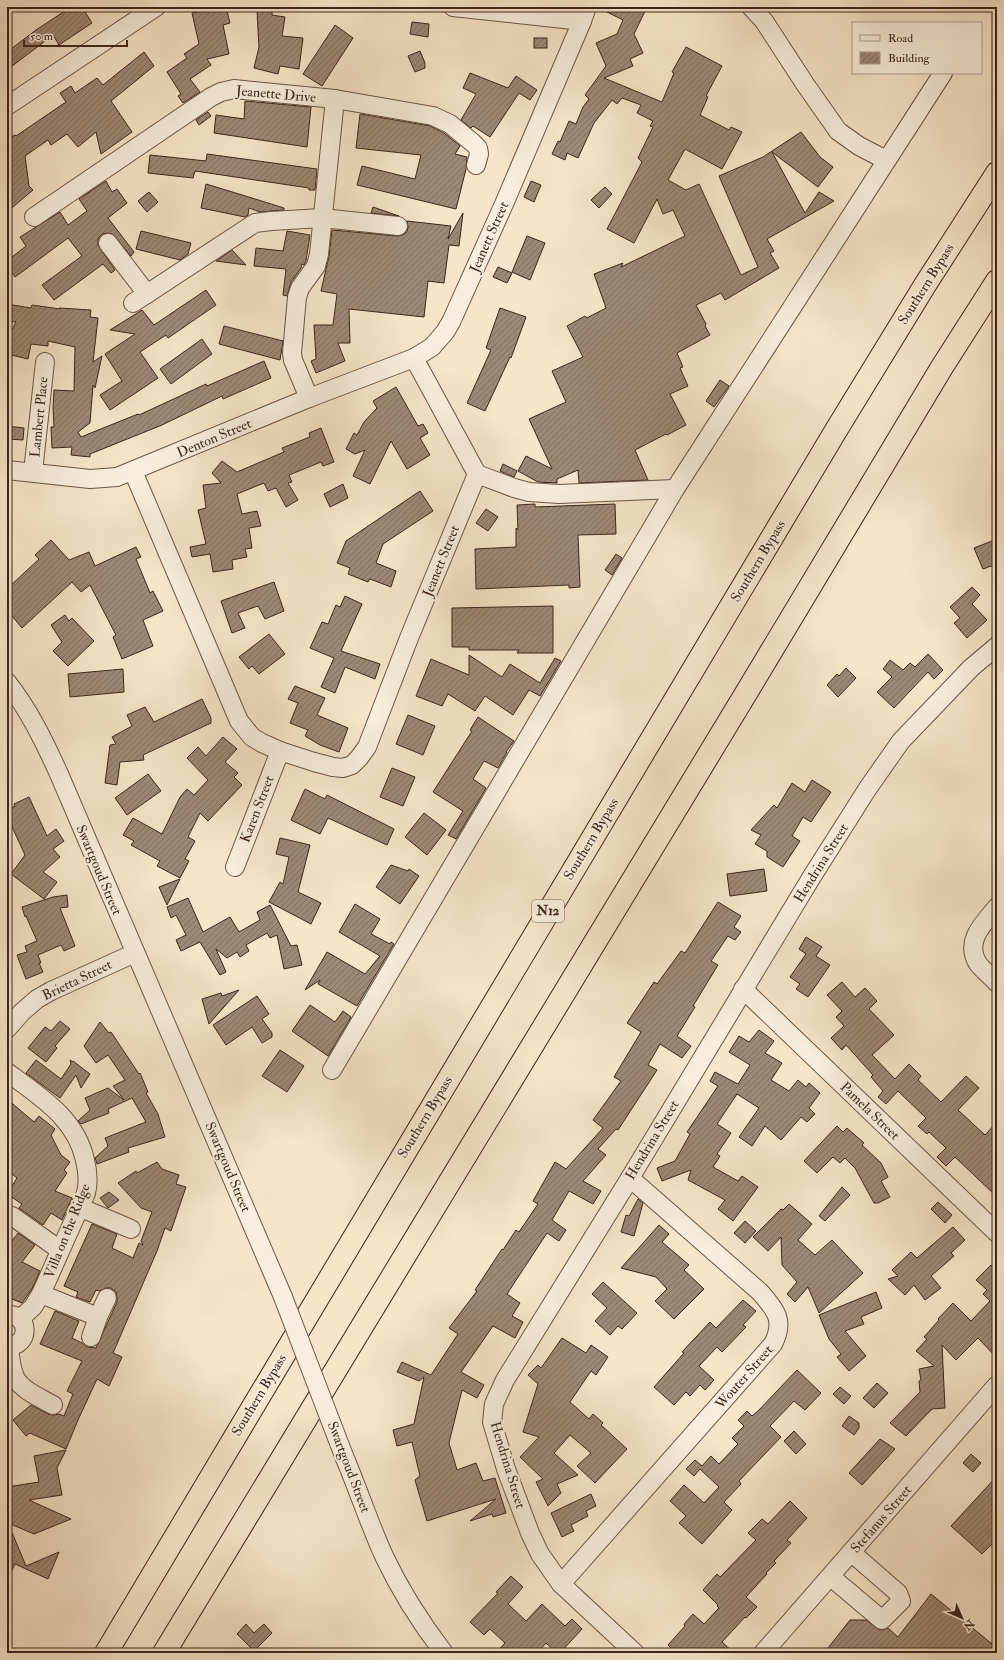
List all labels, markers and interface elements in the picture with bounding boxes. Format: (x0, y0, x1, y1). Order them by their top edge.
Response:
scale bar (24, 22, 127, 48)
legend (852, 22, 982, 74)
text: 50 m (30, 29, 54, 44)
text: Road (888, 31, 913, 46)
text: Building (888, 51, 931, 66)
street label: Jeanette Drive (234, 82, 317, 106)
street label: Jeanett Street (465, 198, 512, 276)
street label: Southern Bypass (894, 240, 959, 328)
street label: Lambert Place (26, 376, 52, 458)
street label: Denton Street (174, 414, 254, 461)
street label: Southern Bypass (727, 517, 790, 606)
street label: Jeanett Street (419, 522, 463, 600)
street label: Karen Street (236, 773, 278, 845)
street label: Southern Bypass (560, 795, 623, 884)
street label: Hendrina Street (790, 820, 852, 906)
street label: Swartgoud Street (72, 822, 126, 918)
road number: N12 (532, 900, 564, 922)
street label: Brietta Street (39, 956, 115, 1004)
street label: Southern Bypass (394, 1073, 457, 1162)
street label: Pamela Street (837, 1078, 904, 1144)
street label: Hendrina Street (622, 1097, 683, 1183)
street label: Swartgoud Street (201, 1119, 255, 1215)
street label: Villa on the Ridge (40, 1181, 94, 1281)
street label: Wouter Street (711, 1341, 777, 1413)
street label: Southern Bypass (228, 1351, 291, 1440)
street label: Swartgoud Street (324, 1419, 374, 1515)
street label: Hendrina Street (487, 1420, 529, 1511)
street label: Stefanus Street (847, 1481, 915, 1556)
north arrow (942, 1598, 982, 1638)
text: N (960, 1616, 978, 1634)

